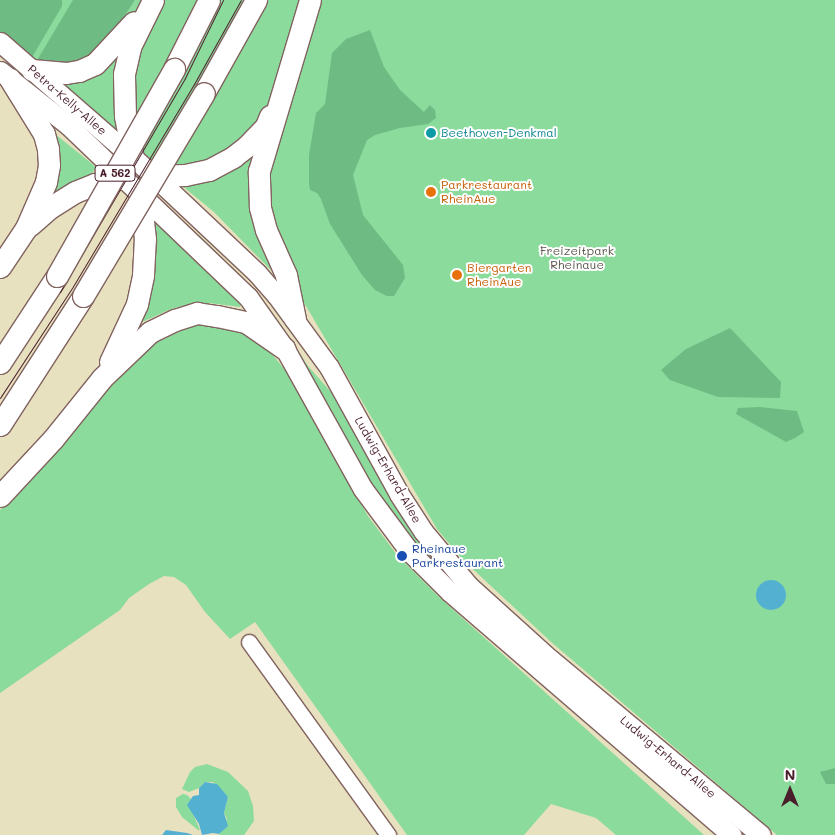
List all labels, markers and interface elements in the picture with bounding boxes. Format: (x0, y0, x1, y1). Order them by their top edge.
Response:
street label: Petra-Kelly-Allee (25, 62, 109, 138)
place label: Beethoven-Denkmal (441, 126, 557, 140)
marker: Beethoven-Denkmal (425, 127, 437, 139)
road number: A 562 (94, 164, 136, 182)
place label: Parkrestaurant RheinAue (441, 178, 532, 206)
marker: Parkrestaurant RheinAue (425, 186, 437, 198)
park label: Freizeitpark Rheinaue (540, 244, 614, 272)
place label: Biergarten RheinAue (467, 261, 531, 289)
marker: Biergarten RheinAue (451, 269, 463, 281)
street label: Ludwig-Erhard-Allee (352, 414, 424, 526)
place label: Rheinaue Parkrestaurant (412, 542, 503, 570)
marker: Rheinaue Parkrestaurant (396, 550, 408, 562)
street label: Ludwig-Erhard-Allee (617, 713, 719, 801)
north arrow (765, 765, 815, 815)
text: N (785, 765, 795, 784)

